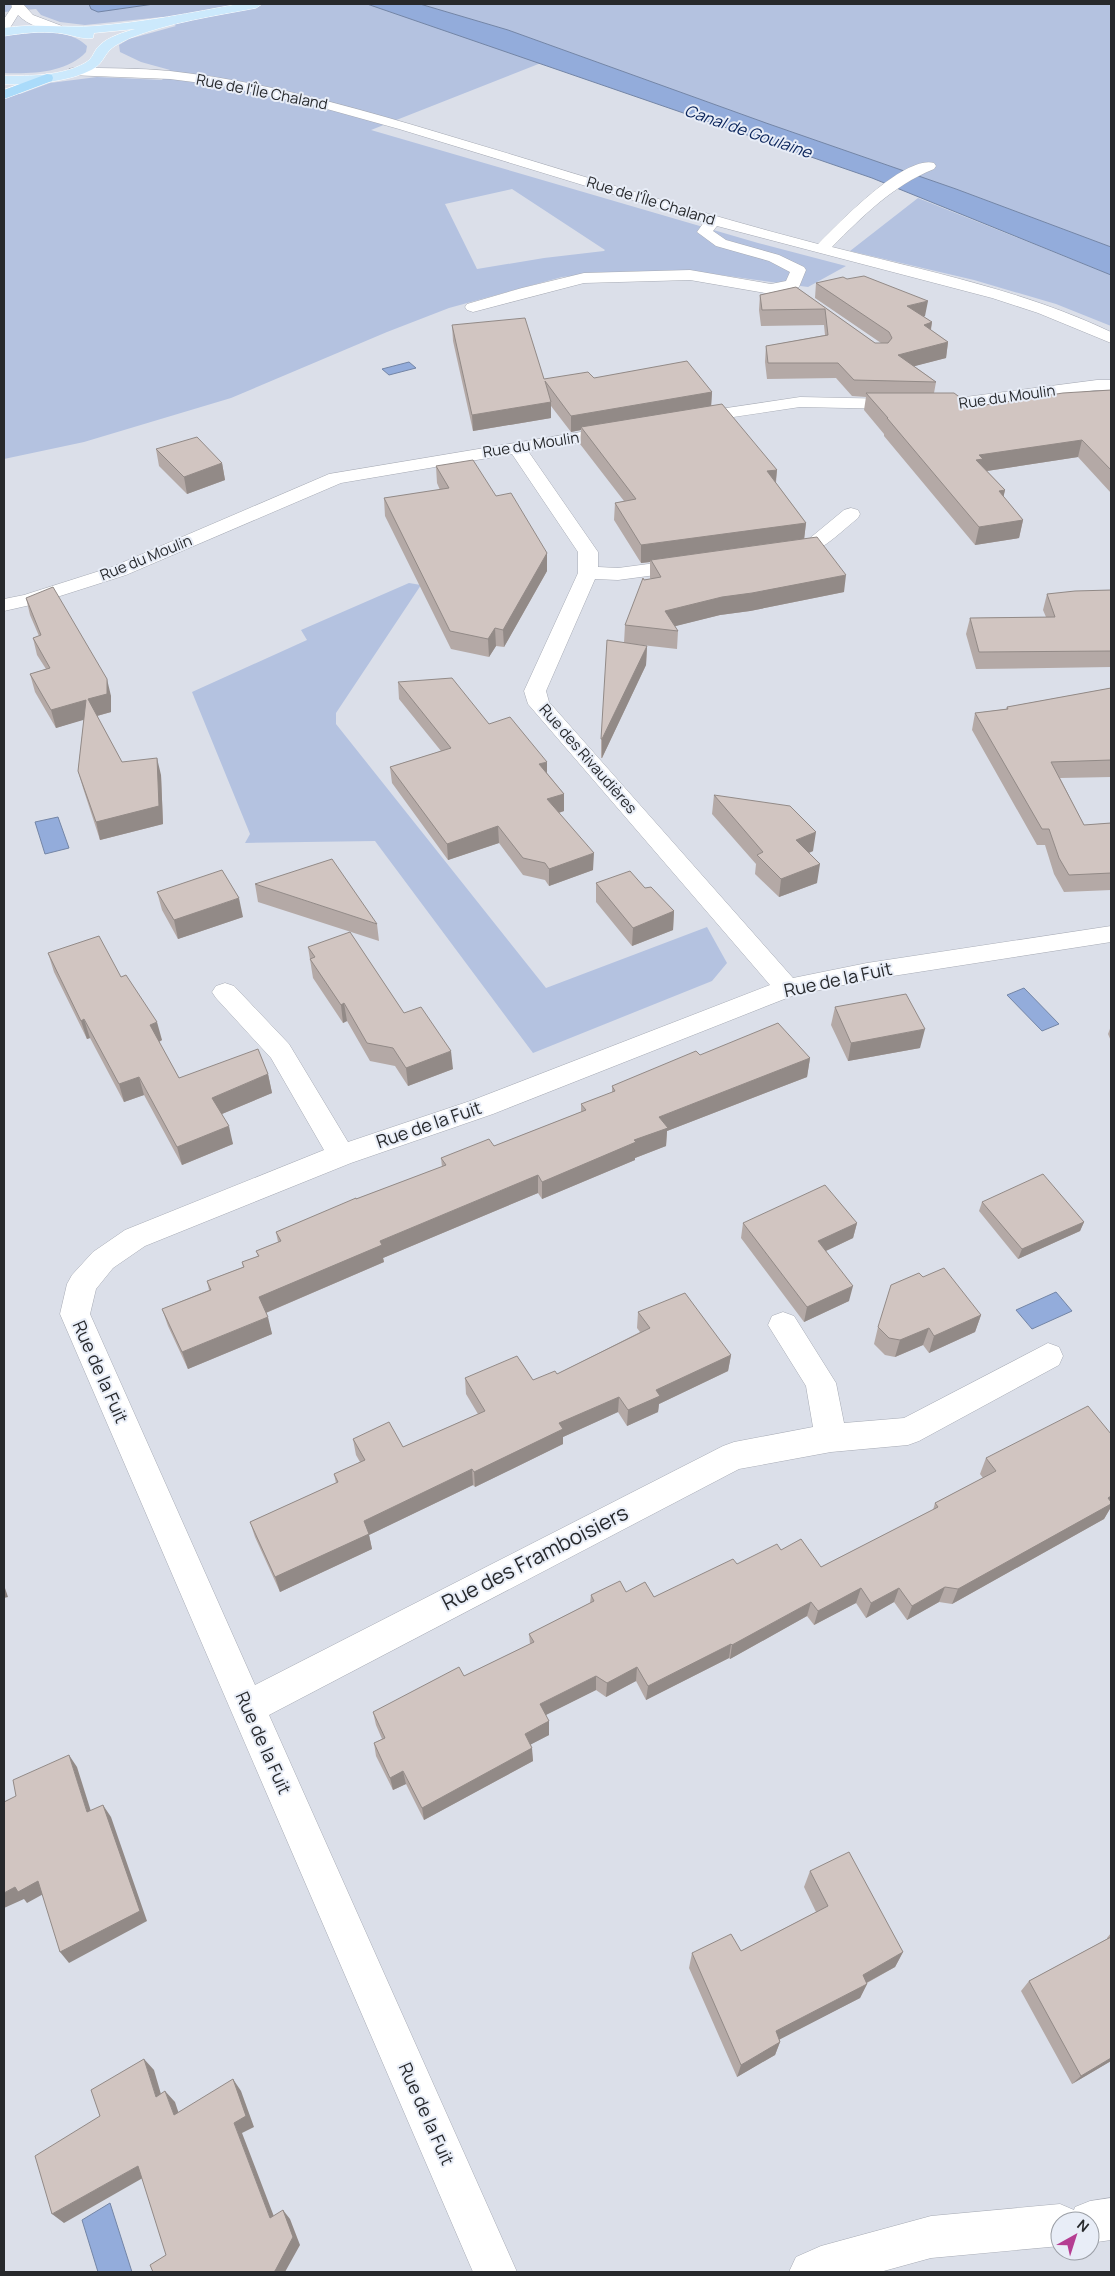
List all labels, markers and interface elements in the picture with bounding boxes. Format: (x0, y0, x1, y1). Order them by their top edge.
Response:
street label: Rue de l'Île Chaland (195, 68, 330, 115)
water label: Canal de Goulaine (681, 99, 816, 164)
street label: Rue de l'Île Chaland (584, 171, 718, 230)
street label: Rue du Moulin (957, 379, 1057, 414)
street label: Rue du Moulin (481, 427, 581, 462)
street label: Rue du Moulin (97, 530, 195, 585)
street label: Rue des Rivaudières (535, 699, 642, 818)
street label: Rue de la Fuit (782, 956, 894, 1002)
street label: Rue de la Fuit (373, 1095, 485, 1153)
street label: Rue de la Fuit (68, 1317, 134, 1427)
street label: Rue des Framboisiers (437, 1498, 632, 1616)
street label: Rue de la Fuit (231, 1688, 297, 1798)
street label: Rue de la Fuit (394, 2059, 460, 2169)
north arrow (1050, 2211, 1100, 2261)
text: N (1074, 2215, 1093, 2236)

